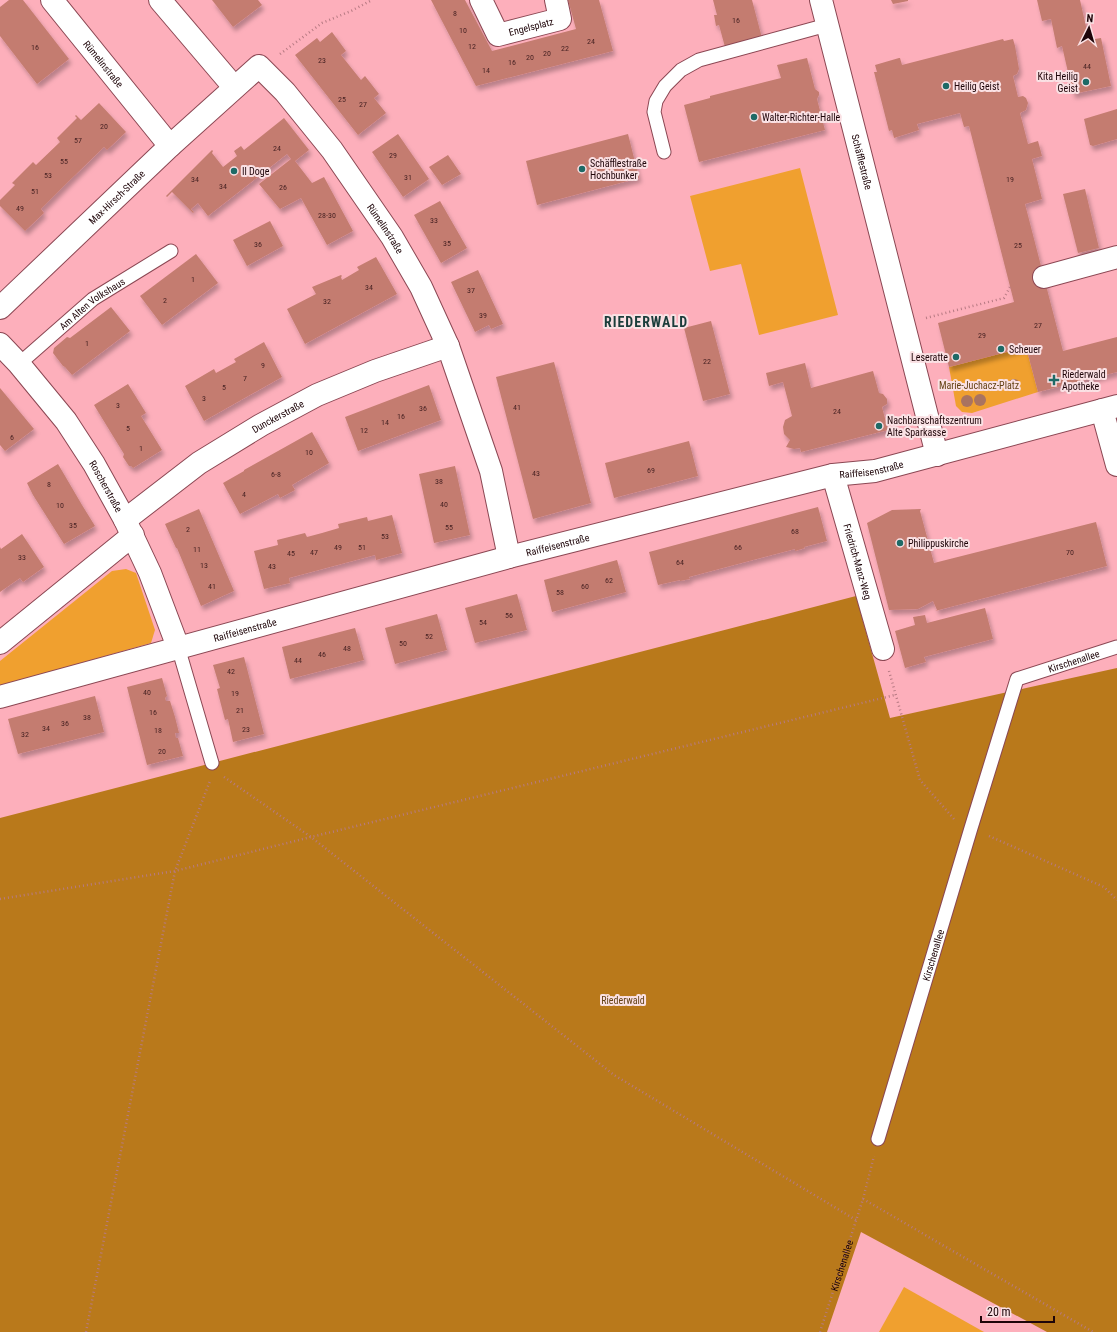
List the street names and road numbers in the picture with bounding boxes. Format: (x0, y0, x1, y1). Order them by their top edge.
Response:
street label: Engelsplatz (508, 15, 555, 38)
street label: Rümelinstraße (81, 38, 126, 90)
street label: Schäfflestraße (850, 133, 875, 191)
street label: Max-Hirsch-Straße (86, 168, 147, 226)
street label: Rümelinstraße (365, 202, 406, 255)
street label: Am Alten Volkshaus (57, 275, 127, 332)
street label: Dunckerstraße (250, 398, 306, 435)
street label: Roscherstraße (88, 458, 125, 514)
street label: Raiffeisenstraße (839, 458, 905, 480)
street label: Friedrich-Manz-Weg (842, 522, 874, 601)
street label: Raiffeisenstraße (525, 531, 591, 558)
street label: Raiffeisenstraße (212, 616, 278, 644)
street label: Kirschenallee (1047, 647, 1101, 674)
street label: Kirschenallee (920, 928, 946, 982)
street label: Kirschenallee (828, 1238, 855, 1292)

